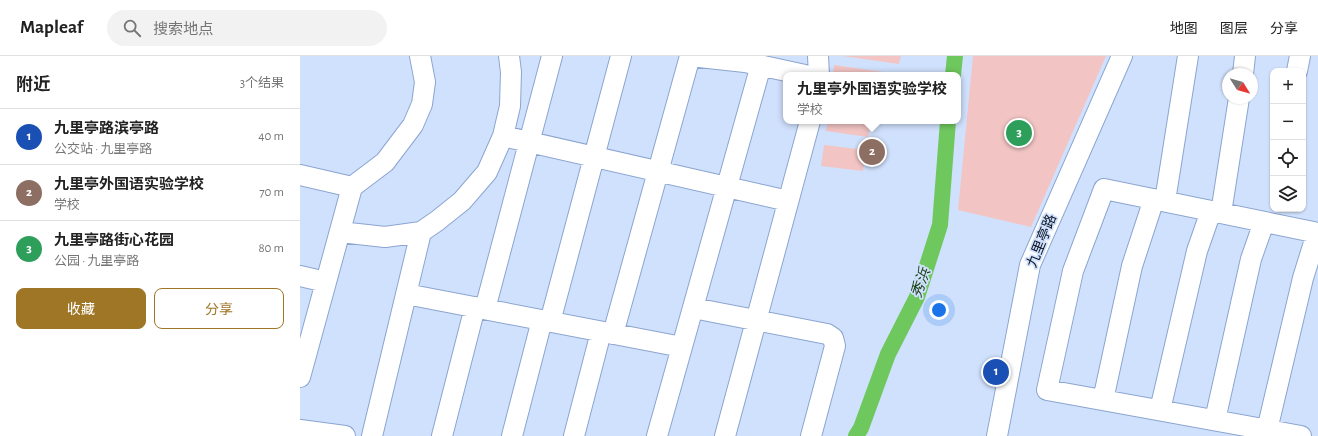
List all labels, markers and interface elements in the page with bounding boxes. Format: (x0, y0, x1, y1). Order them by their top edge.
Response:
search box (107, 10, 387, 46)
icon: search (121, 17, 143, 39)
text: Mapleaf (20, 18, 83, 37)
text: 搜索地点 (153, 22, 213, 37)
text: 地图 (1170, 22, 1198, 36)
text: 图层 (1220, 22, 1248, 36)
text: 分享 (1270, 22, 1298, 36)
north arrow (1222, 68, 1258, 104)
map controls (1270, 68, 1306, 212)
button: + (1270, 68, 1306, 104)
popup (783, 72, 961, 124)
text: 附近 (16, 76, 50, 93)
text: 3个结果 (240, 77, 284, 90)
text: 九里亭外国语实验学校 (797, 82, 947, 97)
text: 学校 (797, 104, 823, 117)
button: − (1270, 104, 1306, 140)
pin: 3 (1006, 118, 1032, 148)
text: 九里亭路滨亭路 (54, 121, 159, 136)
text: 1 (27, 130, 31, 143)
text: 40 m (258, 130, 284, 143)
pin: 2 (859, 137, 885, 167)
button: locate (1270, 140, 1306, 176)
text: 公交站 · 九里亭路 (54, 143, 152, 156)
button: layers (1270, 176, 1306, 212)
text: 九里亭外国语实验学校 (54, 177, 204, 192)
text: 2 (26, 186, 32, 199)
text: 70 m (259, 186, 284, 199)
text: 学校 (54, 199, 80, 212)
street label: 九里亭路 (1024, 212, 1059, 270)
text: 九里亭路街心花园 (54, 233, 174, 248)
text: 3 (26, 242, 32, 255)
text: 80 m (258, 242, 284, 255)
text: 公园 · 九里亭路 (54, 255, 139, 268)
water label: 秀浜 (908, 264, 934, 300)
button: 收藏 (16, 288, 146, 329)
button: 分享 (154, 288, 284, 329)
your location (929, 300, 949, 320)
pin: 1 (983, 357, 1009, 387)

